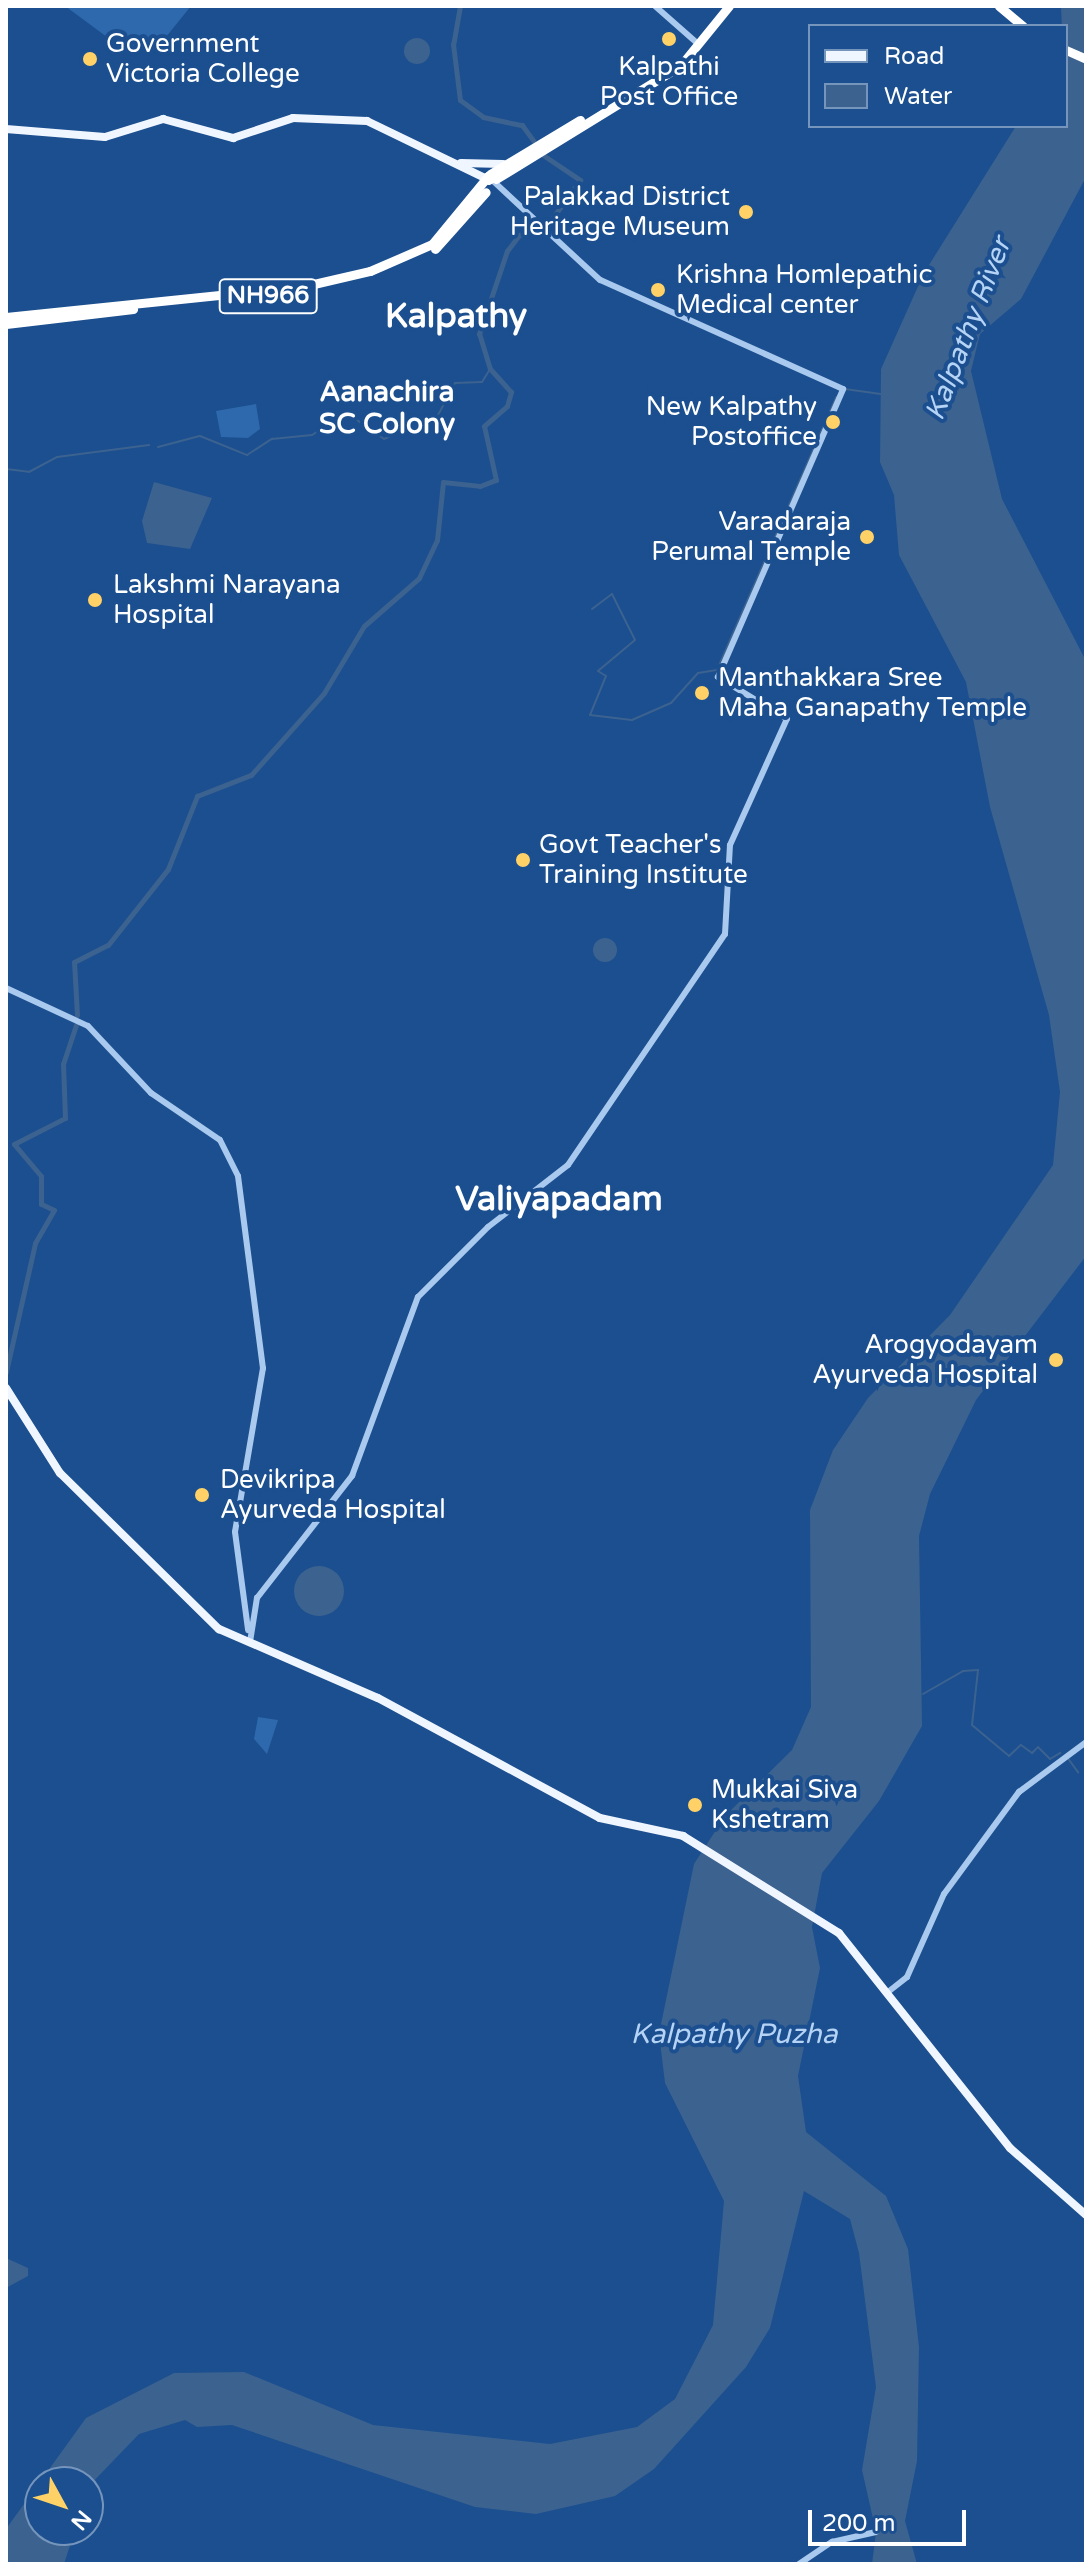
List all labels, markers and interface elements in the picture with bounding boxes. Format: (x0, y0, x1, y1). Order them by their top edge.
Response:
legend (808, 24, 1068, 128)
place label: Government Victoria College (106, 28, 300, 90)
marker: Kalpathi Post Office (660, 30, 678, 48)
text: Road (884, 42, 944, 71)
marker: Government Victoria College (81, 50, 99, 68)
place label: Kalpathi Post Office (600, 51, 738, 112)
text: Water (884, 82, 952, 111)
place label: Palakkad District Heritage Museum (510, 181, 730, 242)
marker: Palakkad District Heritage Museum (737, 203, 755, 221)
water label: Kalpathy River (918, 233, 1018, 425)
place label: Krishna Homlepathic Medical center (676, 259, 932, 320)
road number: NH966 (218, 276, 318, 316)
marker: Krishna Homlepathic Medical center (647, 279, 669, 301)
district label: Kalpathy (385, 297, 527, 337)
district label: Aanachira SC Colony (319, 375, 455, 441)
place label: New Kalpathy Postoffice (646, 391, 817, 452)
marker: New Kalpathy Postoffice (824, 413, 842, 431)
place label: Varadaraja Perumal Temple (651, 506, 851, 568)
marker: Varadaraja Perumal Temple (858, 528, 876, 546)
place label: Lakshmi Narayana Hospital (113, 569, 341, 630)
marker: Lakshmi Narayana Hospital (84, 589, 106, 611)
place label: Manthakkara Sree Maha Ganapathy Temple (718, 662, 1027, 724)
marker: Manthakkara Sree Maha Ganapathy Temple (693, 684, 711, 702)
place label: Govt Teacher's Training Institute (539, 829, 748, 890)
marker: Govt Teacher's Training Institute (514, 851, 532, 869)
district label: Valiyapadam (455, 1180, 663, 1220)
place label: Arogyodayam Ayurveda Hospital (812, 1329, 1038, 1390)
marker: Arogyodayam Ayurveda Hospital (1045, 1349, 1067, 1371)
place label: Devikripa Ayurveda Hospital (220, 1464, 446, 1526)
marker: Devikripa Ayurveda Hospital (191, 1484, 213, 1506)
place label: Mukkai Siva Kshetram (711, 1774, 858, 1836)
marker: Mukkai Siva Kshetram (686, 1796, 704, 1814)
water label: Kalpathy Puzha (631, 2017, 837, 2051)
north arrow (24, 2466, 104, 2546)
scale bar (812, 2494, 970, 2544)
text: N (65, 2505, 96, 2535)
text: 200 m (822, 2509, 896, 2538)

